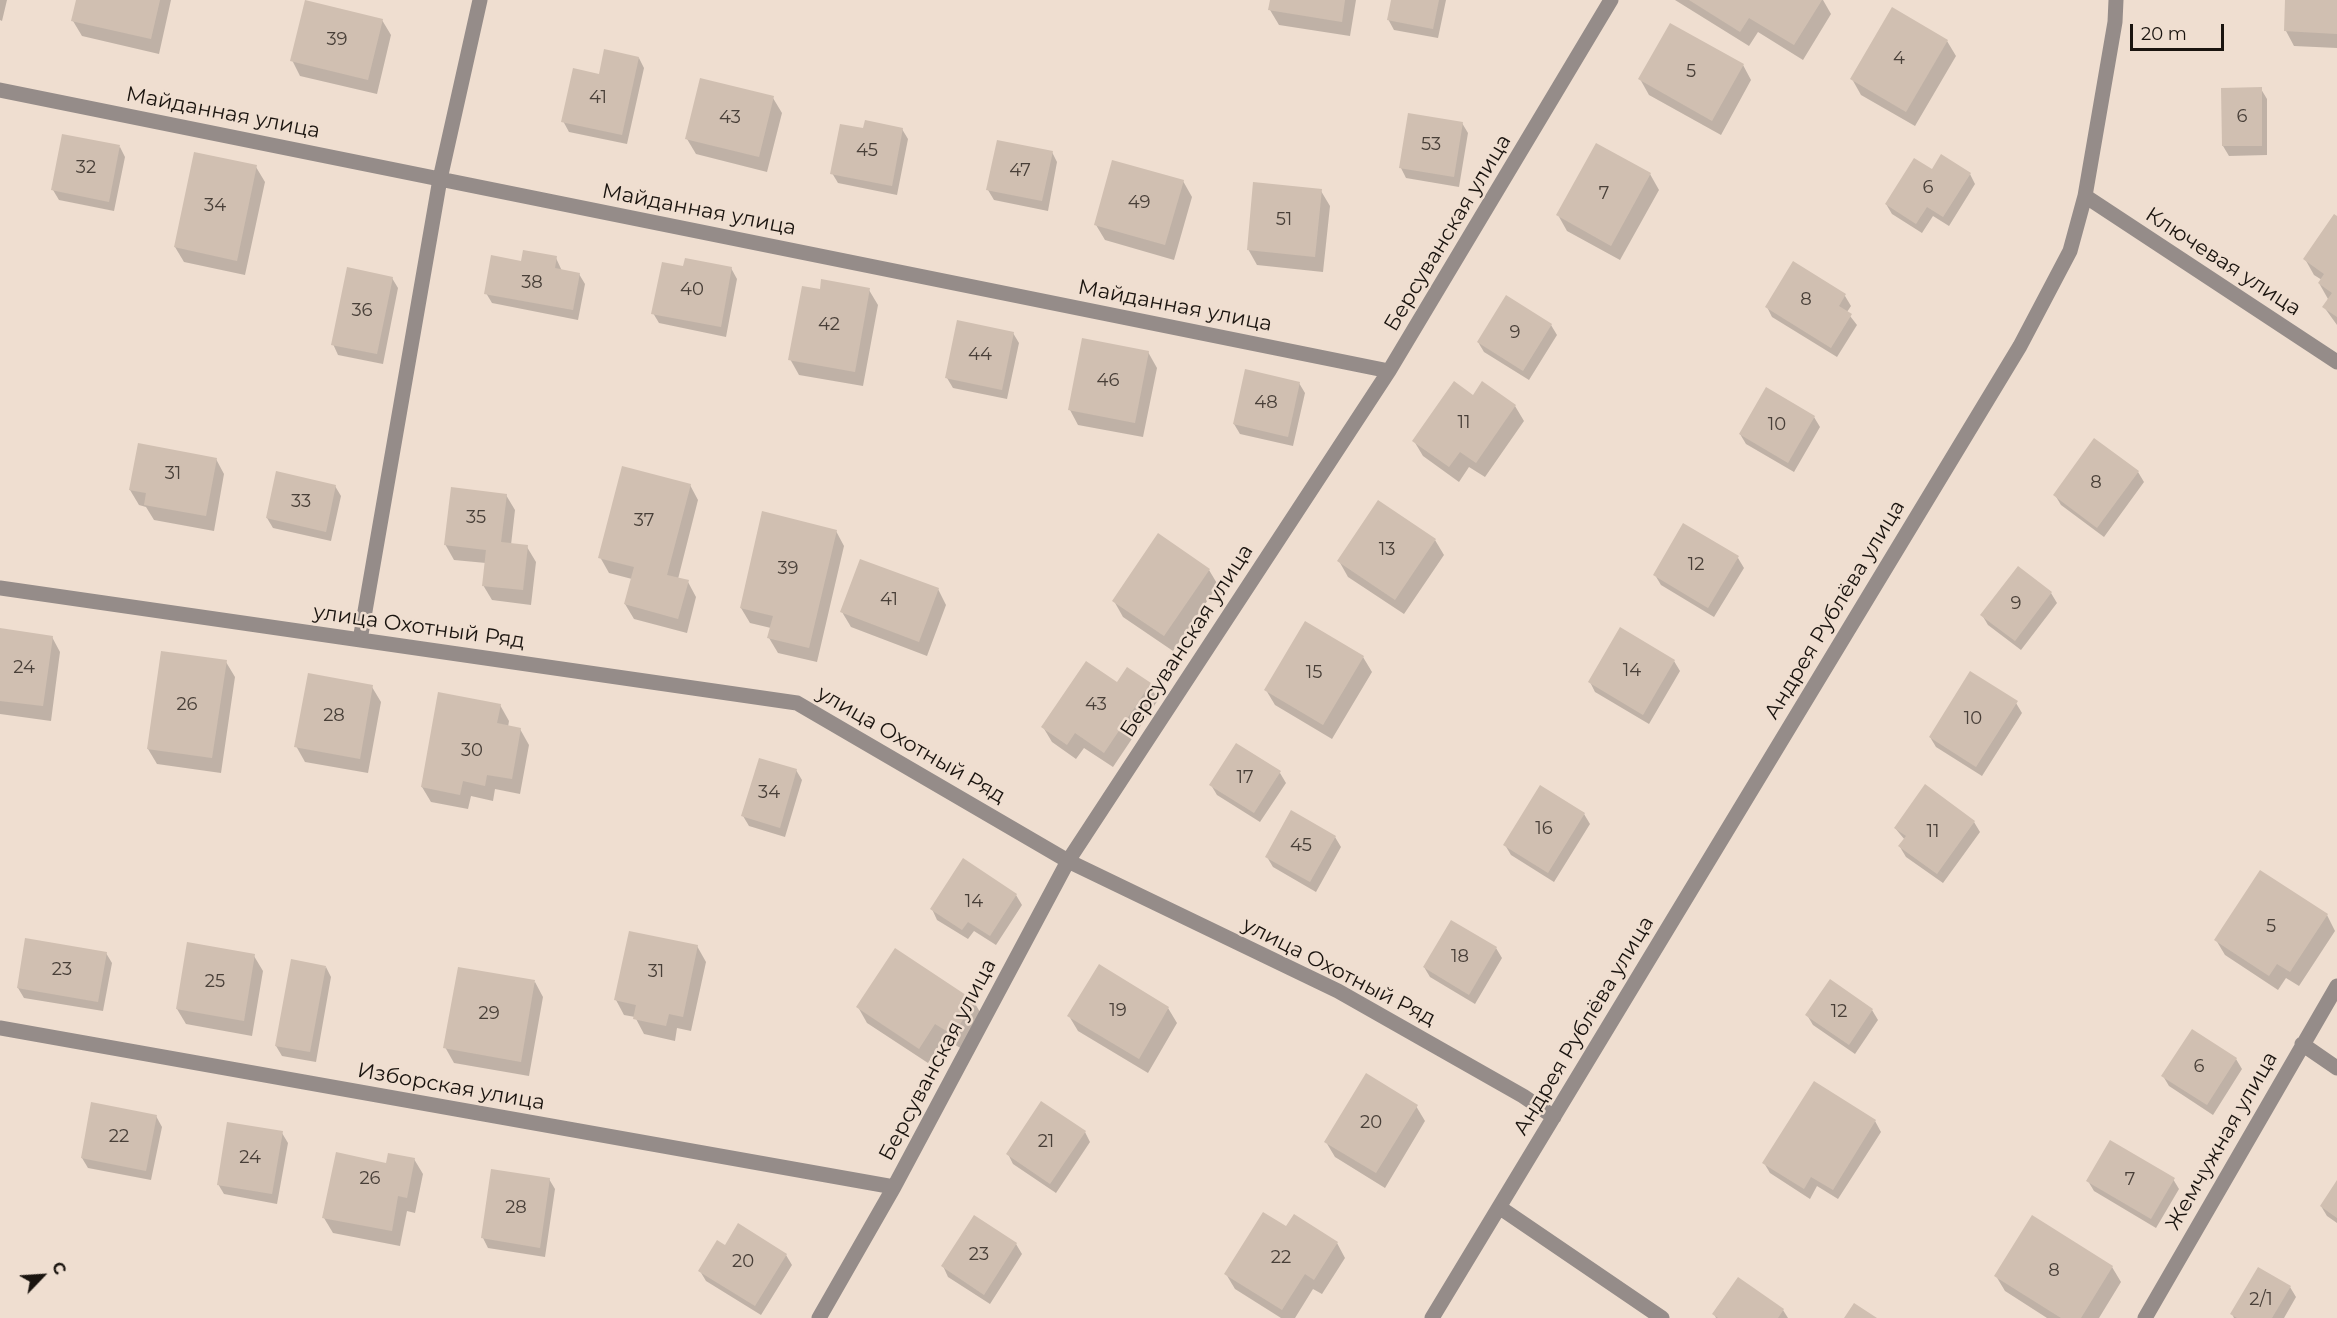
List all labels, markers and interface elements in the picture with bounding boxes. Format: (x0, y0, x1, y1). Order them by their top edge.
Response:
scale bar (2133, 12, 2228, 50)
text: 20 m (2141, 23, 2187, 45)
house number: 39 (326, 29, 348, 51)
house number: 4 (1893, 48, 1905, 70)
house number: 5 (1686, 61, 1696, 83)
street label: Майданная улица (124, 82, 322, 144)
house number: 41 (589, 87, 607, 109)
house number: 6 (2237, 106, 2247, 128)
house number: 43 (719, 107, 741, 129)
street label: Берсуванская улица (1379, 130, 1517, 336)
house number: 53 (1421, 134, 1441, 156)
house number: 45 (856, 140, 878, 162)
house number: 32 (76, 157, 96, 179)
house number: 47 (1009, 160, 1031, 182)
house number: 6 (1923, 177, 1933, 199)
street label: Майданная улица (600, 179, 798, 241)
house number: 7 (1599, 183, 1609, 205)
house number: 49 (1128, 192, 1150, 214)
house number: 34 (204, 195, 226, 217)
street label: Ключевая улица (2141, 202, 2305, 322)
house number: 51 (1276, 209, 1292, 231)
house number: 38 (521, 272, 543, 294)
street label: Майданная улица (1076, 275, 1274, 337)
house number: 40 (680, 279, 704, 301)
house number: 8 (1800, 289, 1812, 311)
house number: 36 (351, 300, 373, 322)
house number: 42 (818, 314, 840, 336)
house number: 9 (1510, 322, 1520, 344)
house number: 44 (968, 344, 992, 366)
house number: 46 (1097, 370, 1119, 392)
house number: 48 (1254, 392, 1278, 414)
house number: 11 (1458, 412, 1470, 434)
house number: 10 (1768, 414, 1786, 436)
house number: 31 (165, 463, 181, 485)
house number: 8 (2090, 472, 2102, 494)
house number: 33 (291, 491, 311, 513)
street label: Андрея Рублёва улица (1760, 496, 1910, 724)
house number: 35 (466, 507, 486, 529)
house number: 37 (634, 510, 654, 532)
house number: 13 (1379, 539, 1395, 561)
street label: Берсуванская улица (1115, 540, 1259, 742)
house number: 12 (1688, 554, 1704, 576)
house number: 39 (777, 558, 799, 580)
house number: 41 (880, 589, 898, 611)
house number: 9 (2011, 593, 2021, 615)
street label: улица Охотный Ряд (312, 600, 526, 654)
house number: 24 (13, 657, 35, 679)
house number: 14 (1623, 660, 1641, 682)
house number: 15 (1306, 662, 1322, 684)
street label: улица Охотный Ряд (812, 681, 1010, 809)
house number: 26 (176, 694, 198, 716)
house number: 43 (1085, 694, 1107, 716)
house number: 28 (323, 705, 345, 727)
house number: 10 (1964, 708, 1982, 730)
house number: 30 (461, 740, 483, 762)
house number: 17 (1236, 767, 1254, 789)
house number: 34 (758, 782, 780, 804)
house number: 16 (1535, 818, 1553, 840)
house number: 11 (1927, 821, 1939, 843)
house number: 45 (1290, 835, 1312, 857)
house number: 14 (965, 891, 983, 913)
street label: улица Охотный Ряд (1238, 912, 1440, 1032)
street label: Андрея Рублёва улица (1509, 912, 1659, 1140)
house number: 5 (2266, 916, 2276, 938)
house number: 18 (1451, 946, 1469, 968)
street label: Берсуванская улица (874, 955, 1002, 1165)
house number: 23 (52, 959, 72, 981)
house number: 31 (648, 961, 664, 983)
house number: 25 (205, 971, 225, 993)
house number: 19 (1109, 1000, 1127, 1022)
house number: 12 (1831, 1001, 1847, 1023)
house number: 29 (478, 1003, 500, 1025)
street label: Жемчужная улица (2161, 1047, 2283, 1235)
house number: 6 (2194, 1056, 2204, 1078)
street label: Изборская улица (355, 1058, 547, 1116)
house number: 20 (1360, 1112, 1382, 1134)
house number: 22 (109, 1126, 129, 1148)
house number: 21 (1038, 1131, 1054, 1153)
house number: 24 (239, 1147, 261, 1169)
house number: 26 (359, 1168, 381, 1190)
house number: 7 (2125, 1169, 2135, 1191)
house number: 28 (505, 1197, 527, 1219)
house number: 23 (969, 1244, 989, 1266)
north arrow (12, 1246, 72, 1306)
house number: 22 (1271, 1247, 1291, 1269)
house number: 20 (732, 1251, 754, 1273)
text: С (48, 1259, 70, 1277)
house number: 8 (2048, 1260, 2060, 1282)
house number: 2/1 (2249, 1289, 2273, 1311)

